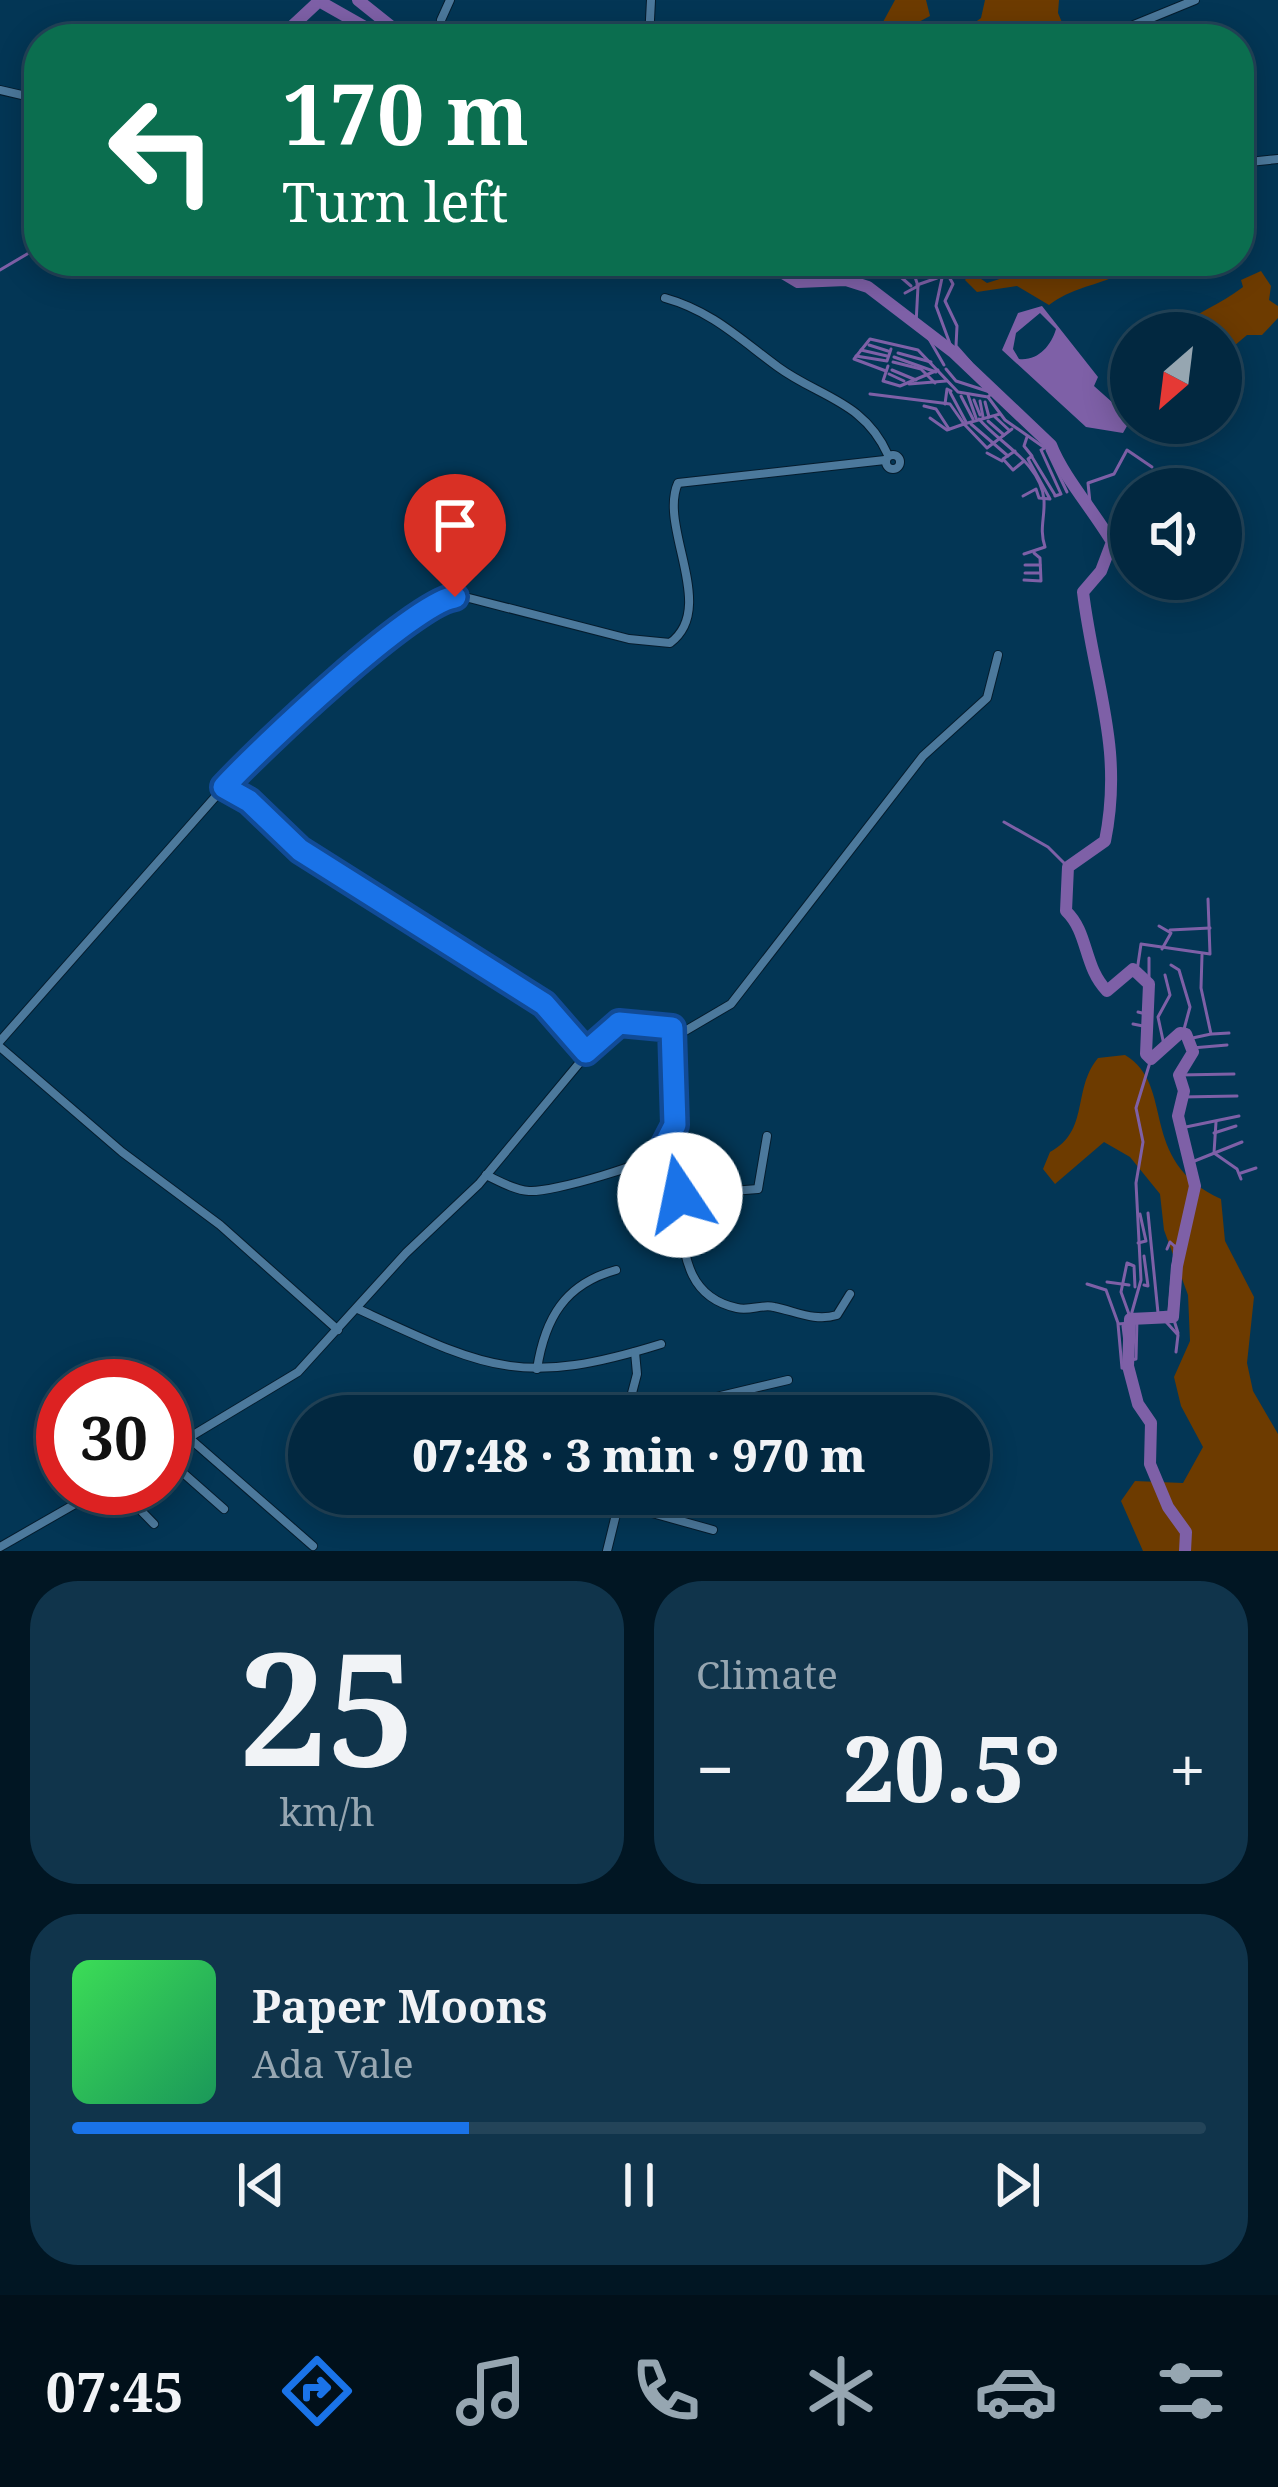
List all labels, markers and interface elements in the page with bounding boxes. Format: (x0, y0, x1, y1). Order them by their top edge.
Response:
text: 170 m (282, 55, 529, 170)
icon: left (84, 72, 240, 228)
text: Turn left (282, 164, 508, 238)
north arrow (1110, 312, 1242, 444)
map controls (1110, 312, 1242, 600)
button: sound (1110, 468, 1242, 600)
pin (404, 474, 506, 597)
icon: arrive (422, 492, 488, 558)
position arrow (617, 1132, 743, 1258)
speed limit sign: 30 (36, 1359, 192, 1515)
text: 07:48 · 3 min · 970 m (412, 1424, 866, 1485)
text: 25 (239, 1599, 415, 1812)
text: Climate (696, 1647, 838, 1700)
text: 20.5° (843, 1706, 1060, 1828)
text: − (696, 1723, 734, 1813)
text: + (1169, 1723, 1206, 1813)
text: km/h (279, 1784, 375, 1837)
text: Paper Moons (252, 1975, 547, 2036)
text: Ada Vale (252, 2036, 414, 2089)
icon: previous (228, 2152, 294, 2218)
icon: pause (606, 2152, 672, 2218)
icon: next (984, 2152, 1050, 2218)
icon: directions (275, 2349, 359, 2433)
icon: music (449, 2349, 533, 2433)
icon: phone (624, 2349, 708, 2433)
icon: climate (799, 2349, 883, 2433)
icon: car (974, 2349, 1058, 2433)
icon: filters (1149, 2349, 1233, 2433)
text: 07:45 (45, 2354, 184, 2428)

